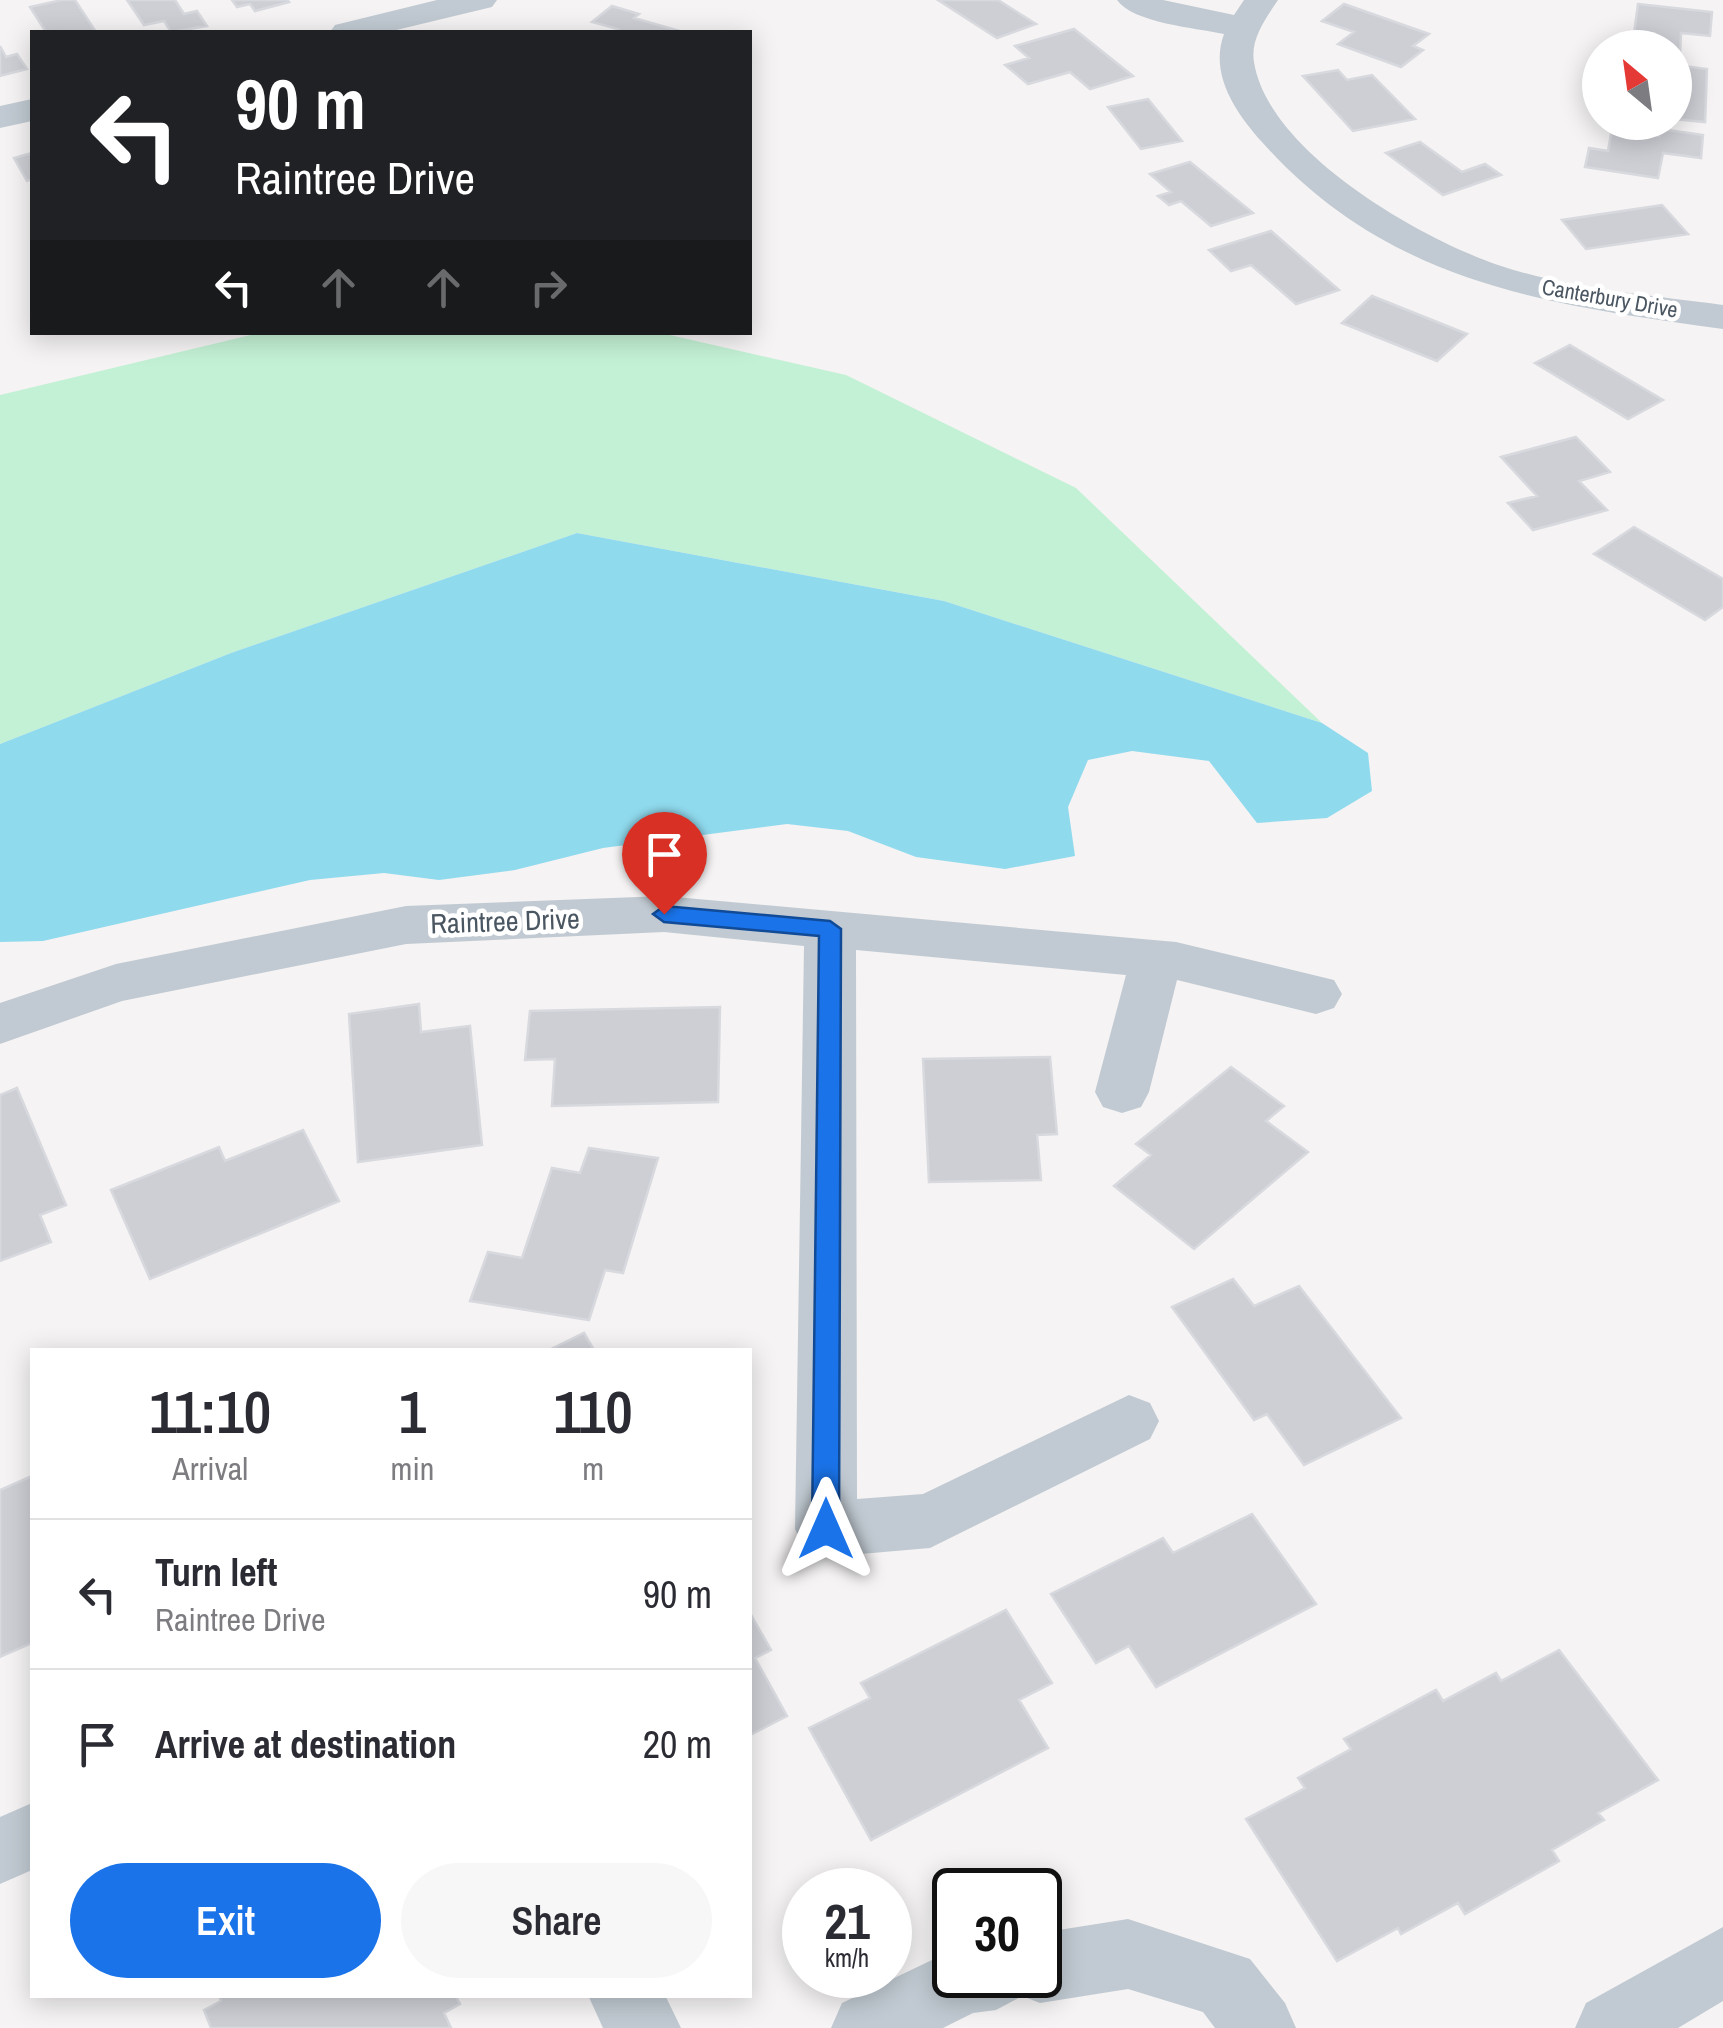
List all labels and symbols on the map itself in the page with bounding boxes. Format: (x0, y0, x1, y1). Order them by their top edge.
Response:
north arrow (1582, 30, 1692, 140)
street label: Canterbury Drive (1540, 271, 1680, 325)
pin (622, 812, 707, 915)
street label: Raintree Drive (430, 899, 580, 943)
position arrow (774, 1477, 878, 1581)
speed limit sign: 30 (932, 1868, 1062, 1998)

